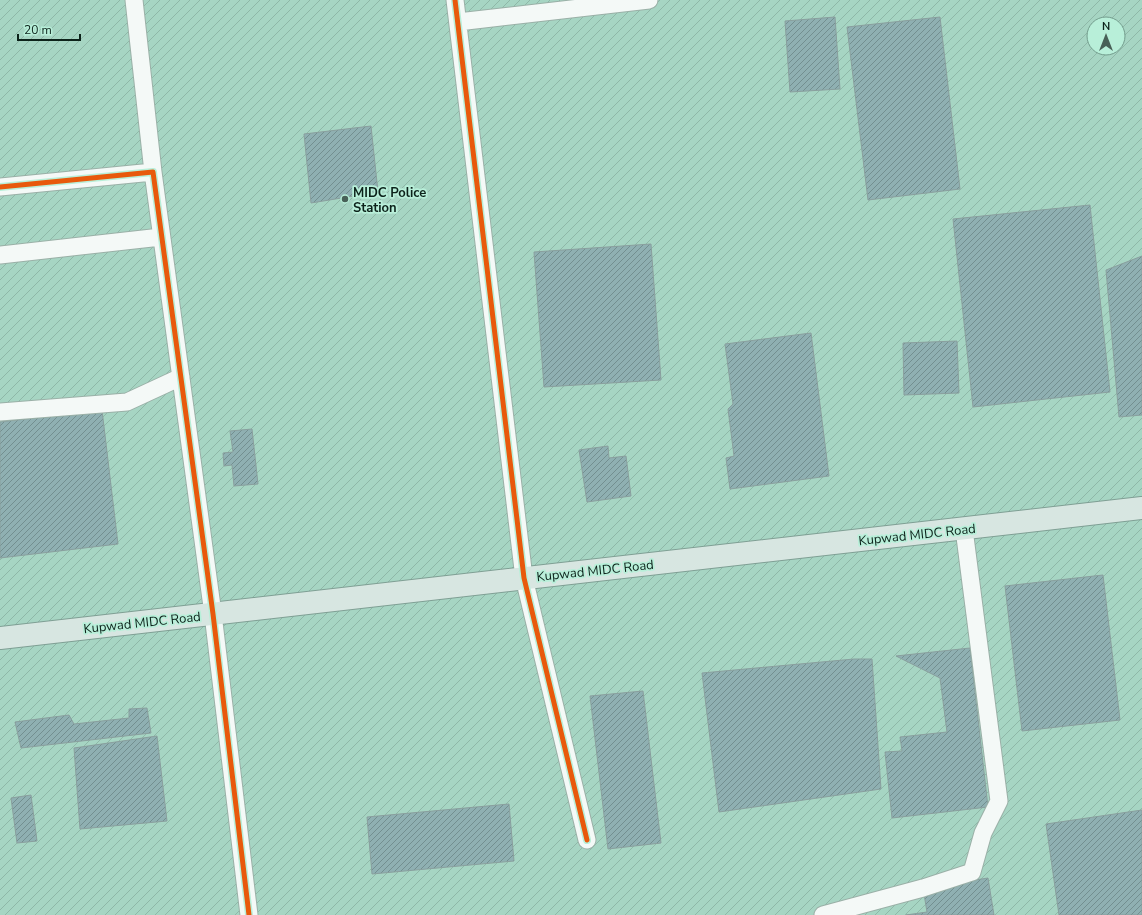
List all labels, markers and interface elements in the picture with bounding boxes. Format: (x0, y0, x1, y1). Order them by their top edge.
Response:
scale bar (18, 16, 80, 42)
north arrow (1086, 16, 1126, 56)
text: N (1102, 19, 1110, 34)
text: 20 m (24, 22, 52, 38)
place label: MIDC Police Station (353, 184, 426, 217)
marker: MIDC Police Station (340, 194, 350, 204)
street label: Kupwad MIDC Road (858, 520, 977, 550)
street label: Kupwad MIDC Road (536, 556, 655, 586)
street label: Kupwad MIDC Road (83, 608, 202, 638)

